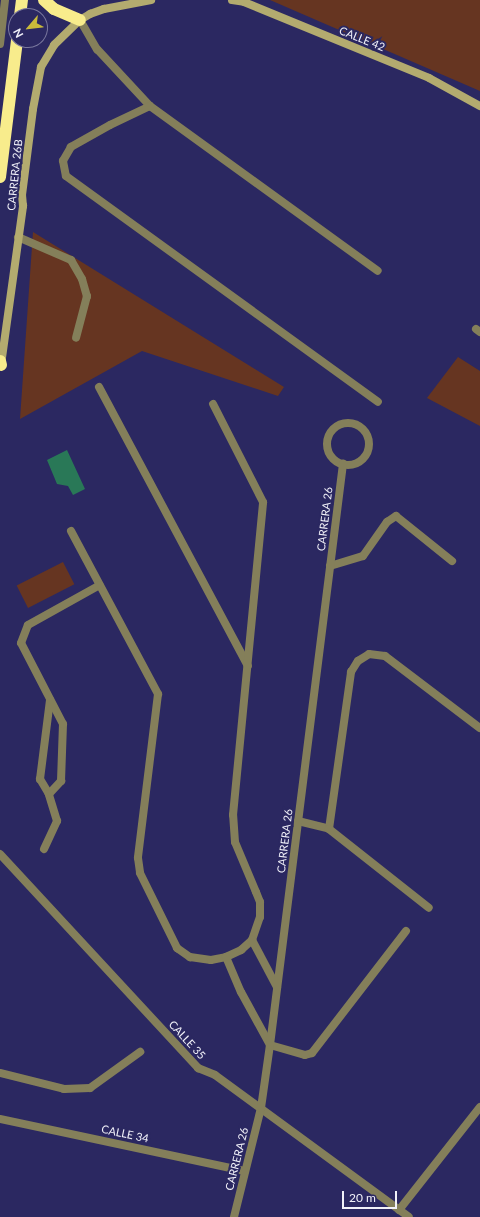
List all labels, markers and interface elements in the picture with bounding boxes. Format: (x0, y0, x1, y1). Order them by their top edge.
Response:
north arrow (8, 8, 48, 48)
street label: CALLE 42 (337, 24, 387, 54)
text: N (10, 27, 26, 40)
street label: CARRERA 26B (5, 139, 25, 211)
street label: CARRERA 26 (314, 486, 336, 552)
street label: CARRERA 26 (274, 808, 296, 874)
street label: CALLE 35 (166, 1018, 208, 1062)
street label: CALLE 34 (100, 1123, 150, 1145)
street label: CARRERA 26 (223, 1126, 251, 1192)
scale bar (344, 1183, 399, 1209)
text: 20 m (349, 1190, 376, 1205)

